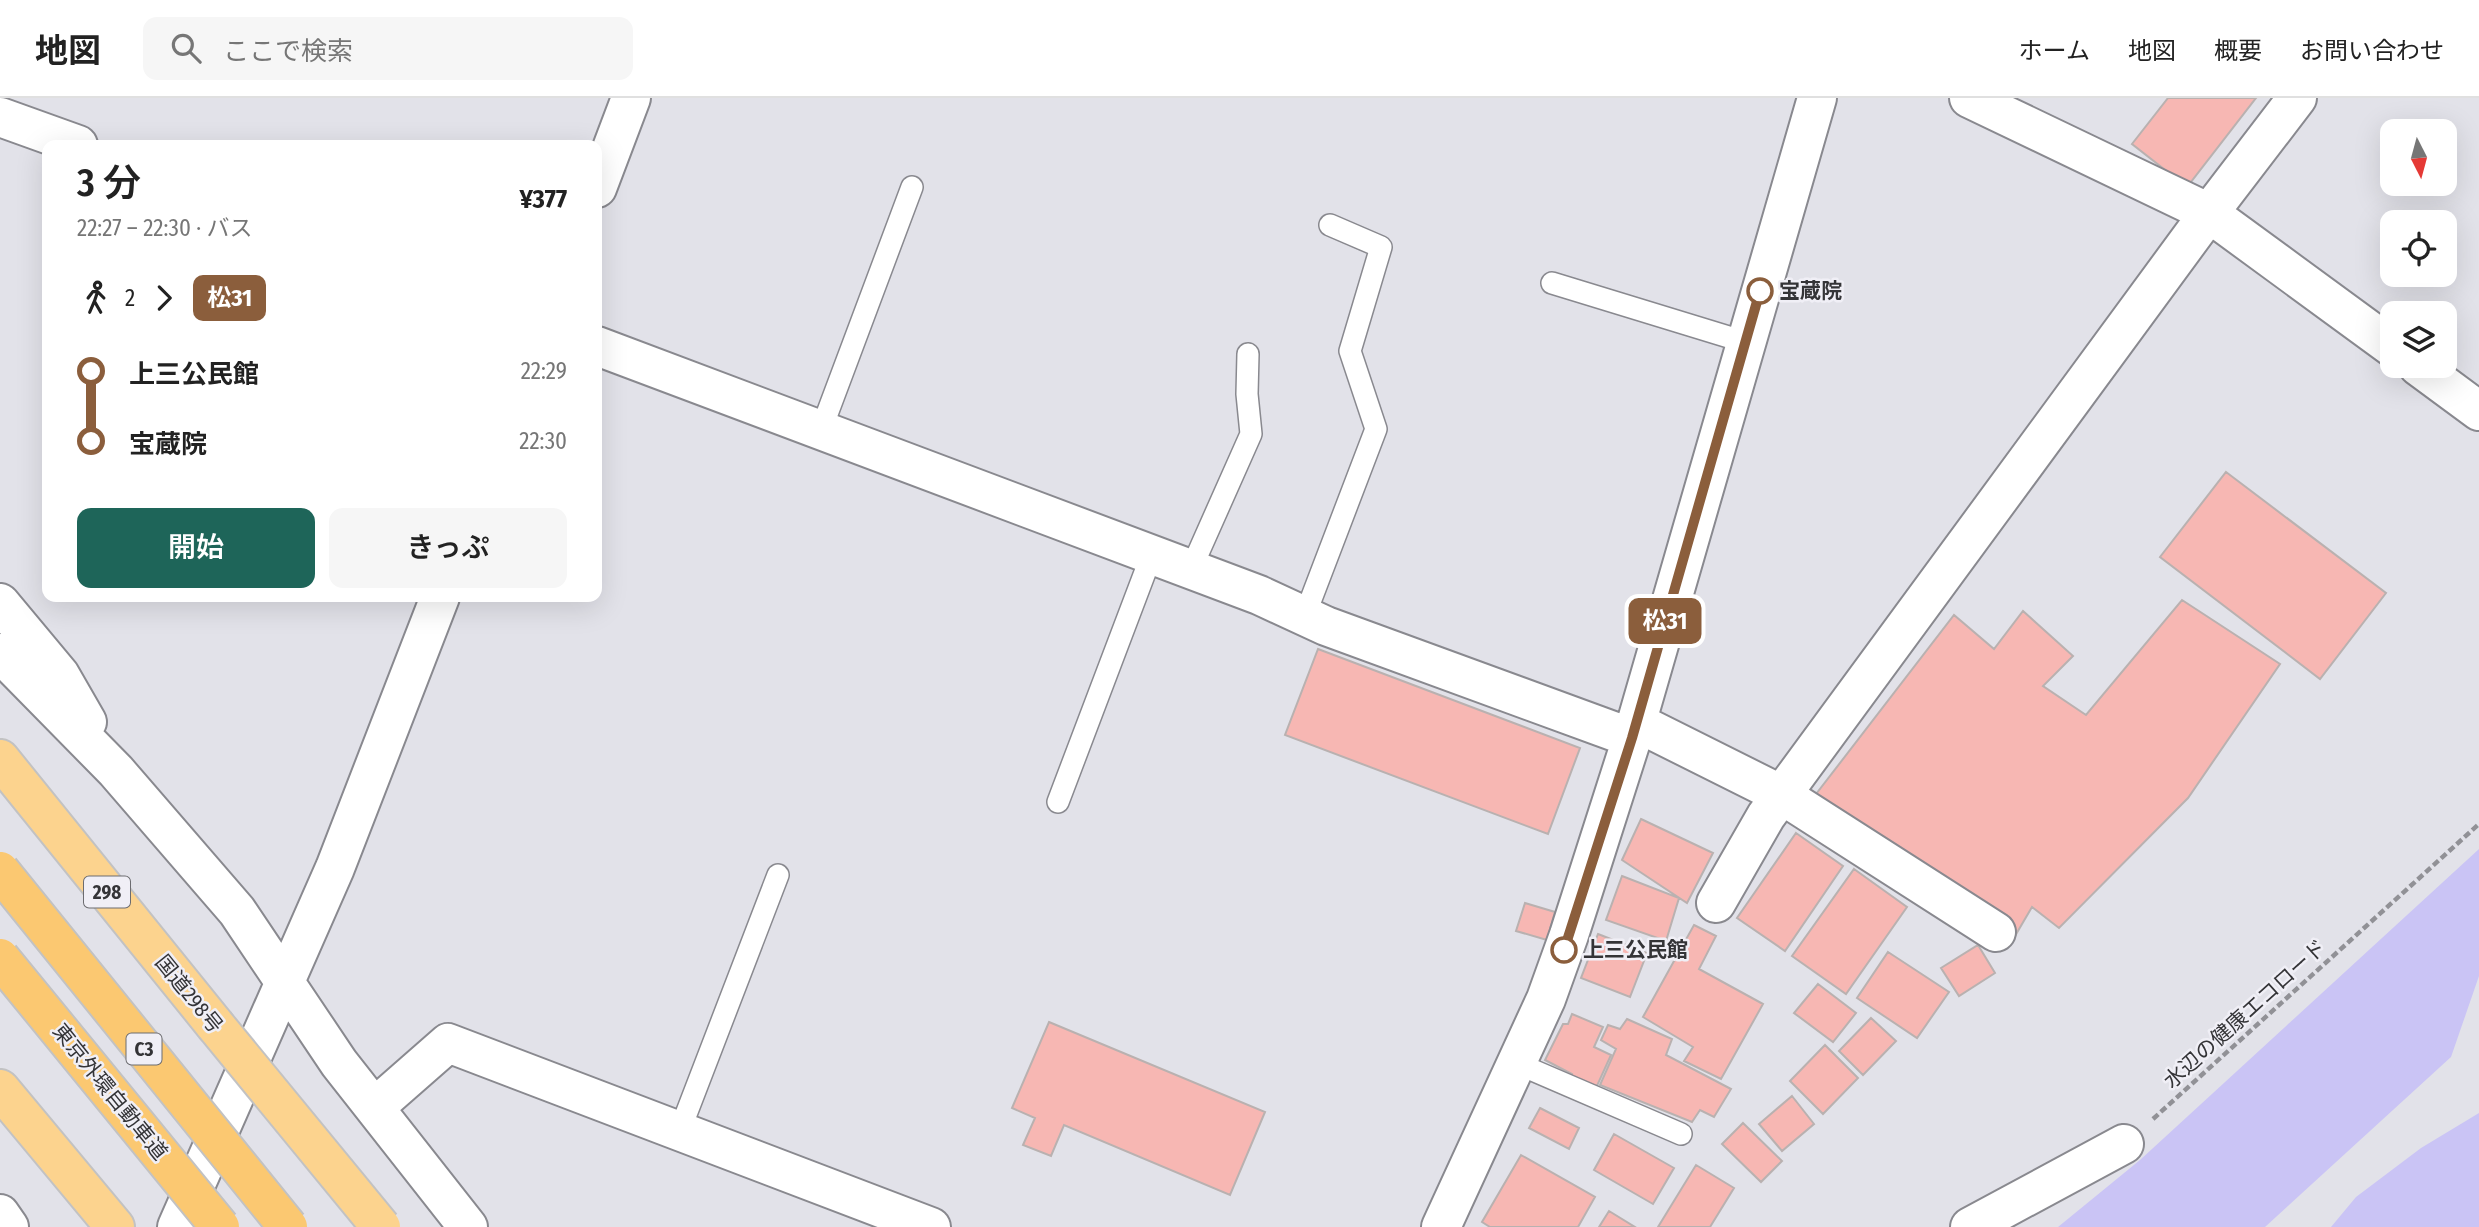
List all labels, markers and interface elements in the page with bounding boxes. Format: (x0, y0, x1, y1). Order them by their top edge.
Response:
search box (143, 17, 633, 80)
icon: search (167, 29, 205, 67)
text: 地図 (35, 31, 101, 71)
text: ここで検索 (223, 36, 353, 67)
text: ホーム (2019, 37, 2090, 65)
text: 地図 (2128, 37, 2176, 65)
text: 概要 (2214, 37, 2262, 65)
text: お問い合わせ (2300, 37, 2444, 65)
north arrow (2380, 119, 2457, 196)
map controls (2380, 119, 2457, 378)
text: 3 分 (77, 160, 141, 206)
text: ¥377 (519, 184, 567, 215)
button: locate (2380, 210, 2457, 287)
text: 22:27 – 22:30 · バス (77, 214, 253, 242)
marker: 宝蔵院 (1747, 278, 1773, 304)
place label: 宝蔵院 (1779, 278, 1842, 304)
icon: walk (77, 279, 115, 317)
icon: forward (145, 279, 183, 317)
text: 2 (125, 284, 135, 312)
text: 松31 (207, 284, 252, 312)
button: layers (2380, 301, 2457, 378)
text: 22:29 (521, 357, 567, 385)
text: 上三公民館 (129, 359, 259, 390)
text: 22:30 (519, 427, 567, 455)
text: 宝蔵院 (129, 429, 207, 460)
button: 開始 (77, 508, 315, 588)
button: きっぷ (329, 508, 567, 588)
line badge: 松31 (1625, 598, 1705, 644)
text: 松31 (1642, 607, 1688, 635)
road number: 298 (84, 876, 130, 908)
street label: 水辺の健康エコロード (2158, 934, 2332, 1094)
marker: 上三公民館 (1551, 937, 1577, 963)
place label: 上三公民館 (1583, 937, 1688, 963)
street label: 国道298号 (150, 950, 228, 1038)
street label: 東京外環自動車道 (47, 1019, 173, 1165)
road number: C3 (127, 1034, 162, 1065)

